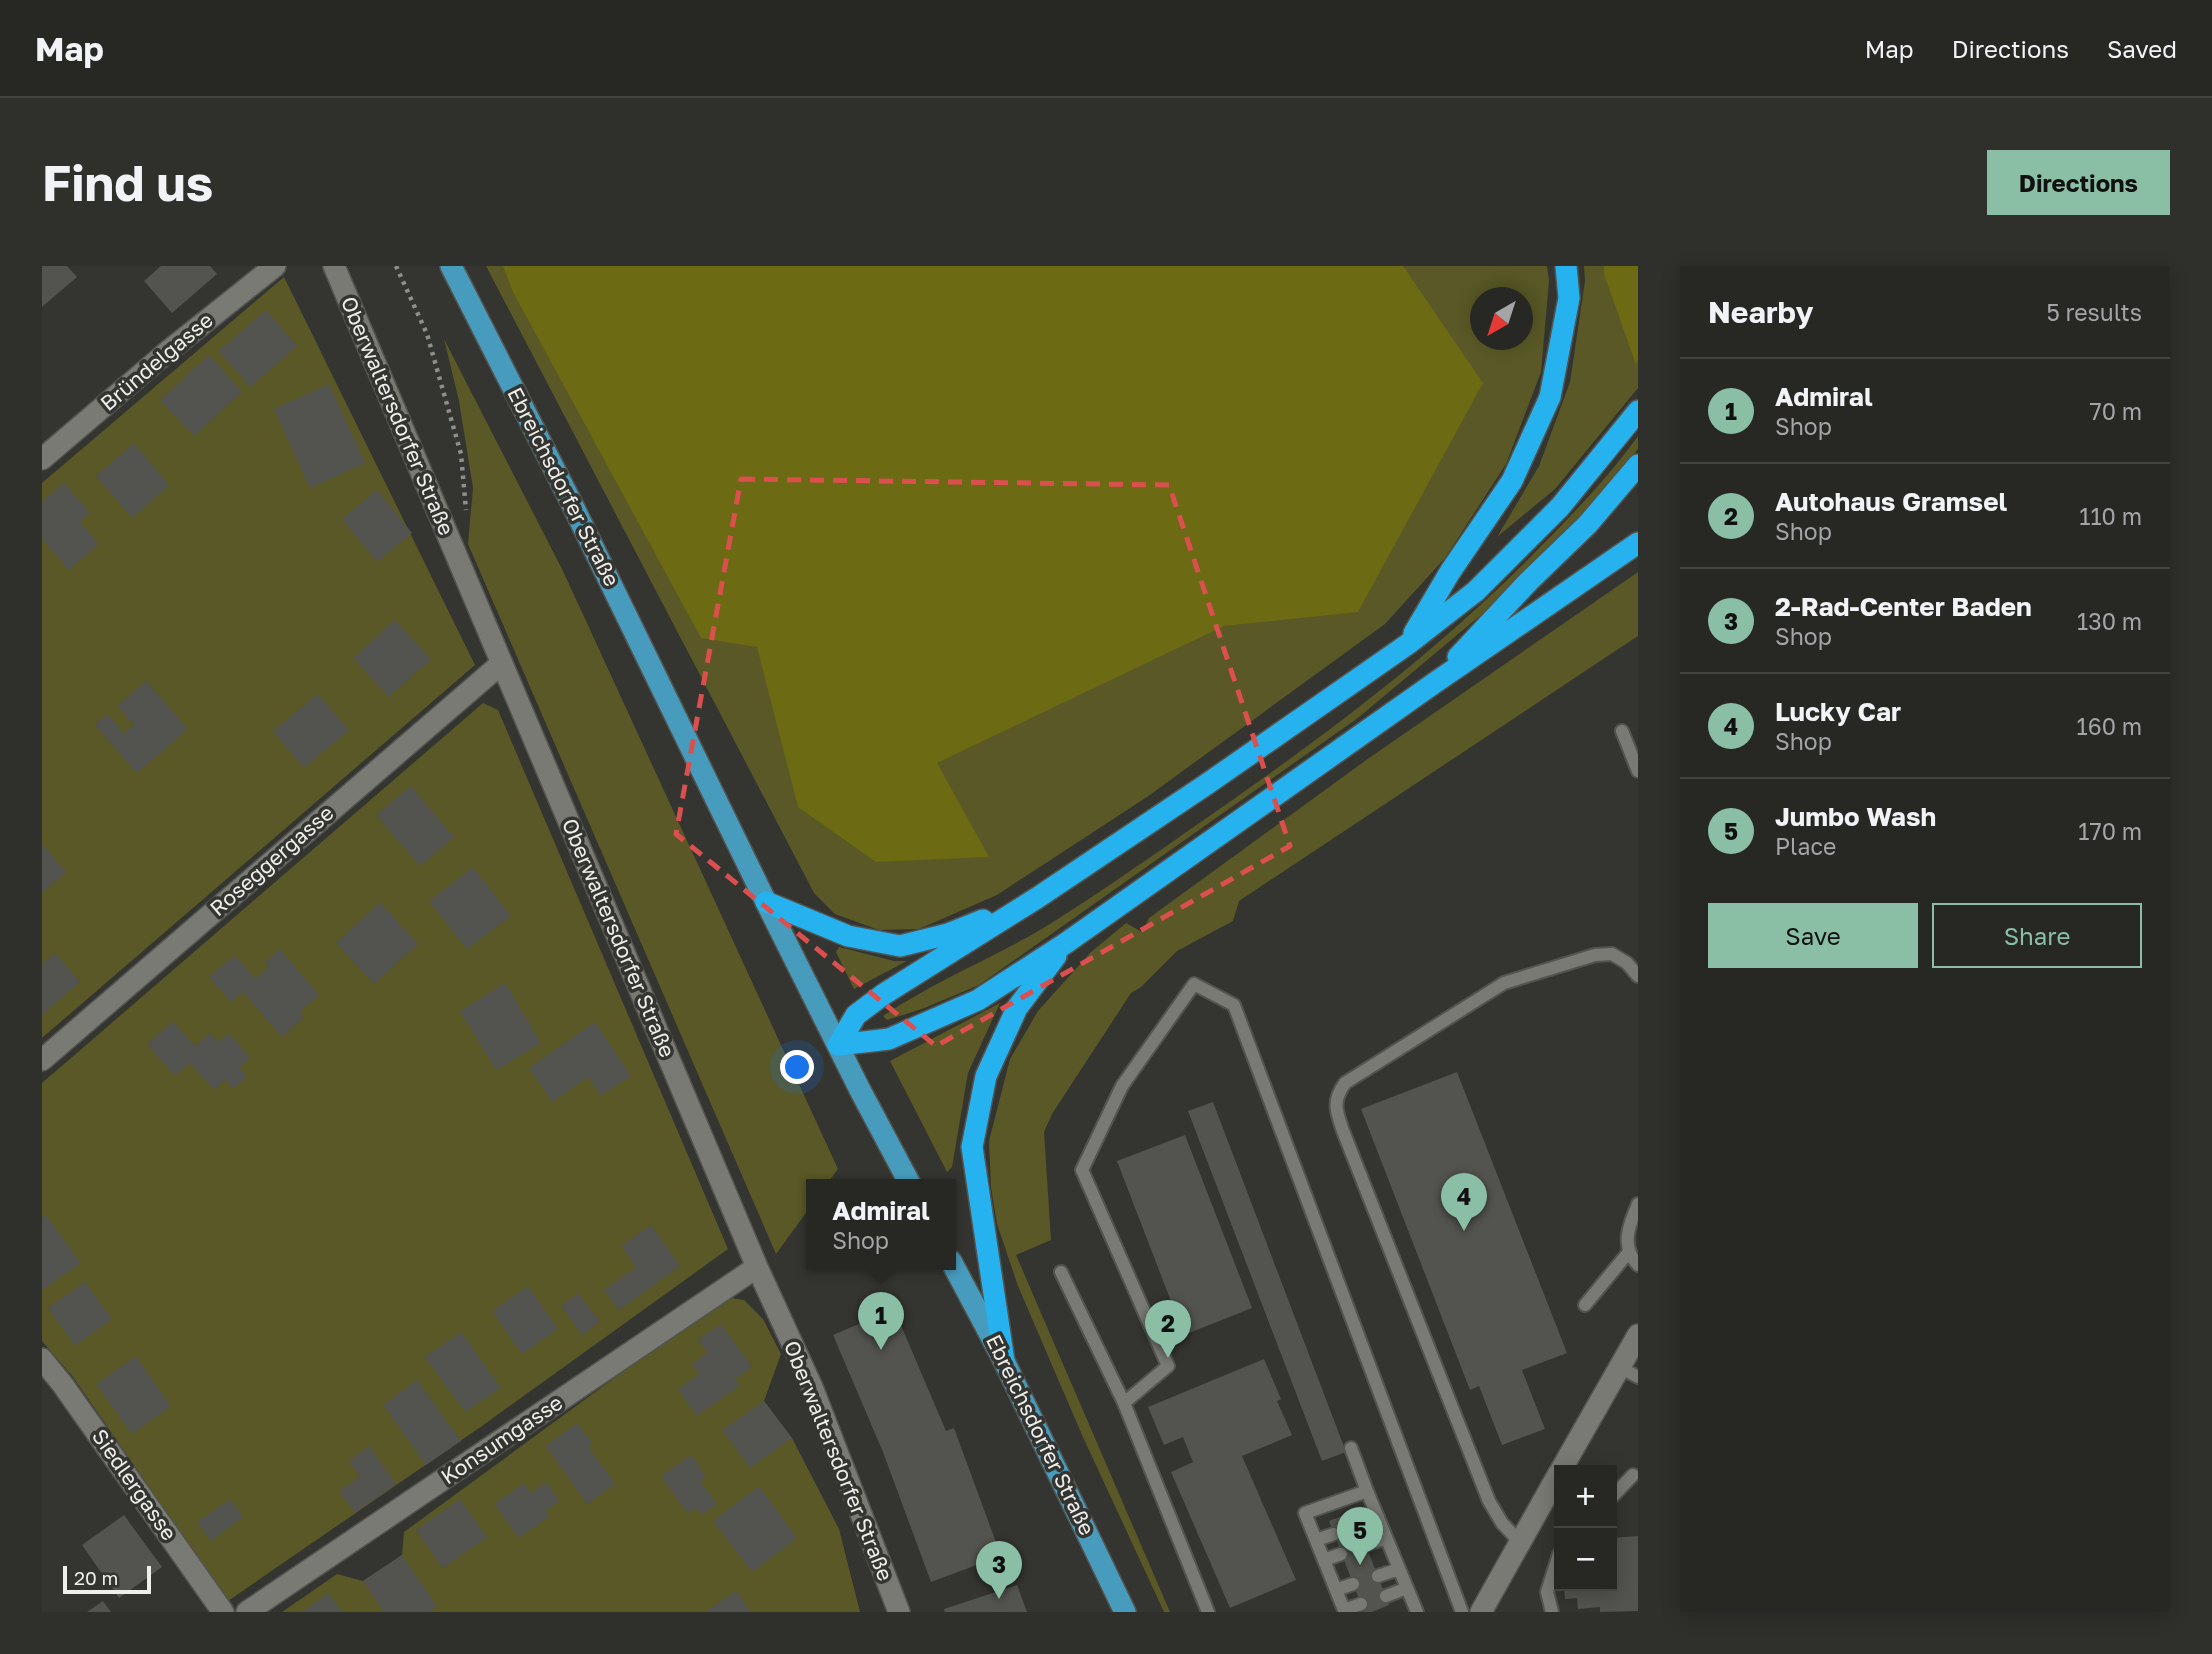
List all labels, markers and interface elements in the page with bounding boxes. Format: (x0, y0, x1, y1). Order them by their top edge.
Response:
text: Map (35, 29, 104, 68)
text: Map (1865, 34, 1914, 63)
text: Directions (1952, 34, 2069, 63)
text: Saved (2107, 34, 2177, 63)
button: Directions (1987, 150, 2170, 215)
text: Find us (42, 153, 213, 212)
north arrow (1470, 287, 1533, 350)
street label: Oberwaltersdorfer Straße (336, 292, 460, 539)
text: Nearby (1708, 294, 1813, 330)
text: 5 results (2046, 298, 2142, 326)
street label: Bründelgasse (95, 307, 218, 416)
text: Admiral (1775, 381, 1873, 412)
street label: Ebreichsdorfer Straße (502, 383, 625, 590)
text: 1 (1725, 397, 1737, 425)
text: 70 m (2089, 397, 2142, 425)
text: Shop (1775, 412, 1832, 440)
text: Autohaus Gramsel (1775, 486, 2007, 517)
text: 2 (1724, 502, 1738, 530)
text: 110 m (2079, 502, 2142, 530)
text: Shop (1775, 517, 1832, 545)
text: 2-Rad-Center Baden (1775, 591, 2032, 622)
text: 3 (1724, 607, 1738, 635)
text: 130 m (2077, 607, 2142, 635)
text: Shop (1775, 622, 1832, 650)
text: Lucky Car (1775, 696, 1901, 727)
text: 4 (1724, 712, 1738, 740)
text: 160 m (2077, 712, 2142, 740)
text: Shop (1775, 727, 1832, 755)
street label: Roseggergasse (204, 800, 338, 921)
text: Jumbo Wash (1775, 801, 1936, 832)
street label: Oberwaltersdorfer Straße (557, 814, 681, 1061)
text: 5 (1724, 817, 1738, 845)
text: 170 m (2078, 817, 2142, 845)
text: Place (1775, 832, 1836, 860)
button: Save (1708, 903, 1918, 968)
button: Share (1932, 903, 2142, 968)
your location (780, 1050, 814, 1084)
pin: 4 (1441, 1173, 1487, 1231)
popup (806, 1179, 956, 1270)
text: Admiral (832, 1195, 930, 1226)
text: Shop (832, 1226, 889, 1254)
pin: 1 (858, 1292, 904, 1350)
pin: 2 (1145, 1300, 1191, 1358)
street label: Ebreichsdorfer Straße (981, 1330, 1101, 1539)
street label: Oberwaltersdorfer Straße (779, 1337, 899, 1585)
street label: Konsumgasse (436, 1389, 567, 1489)
street label: Siedlergasse (87, 1424, 183, 1545)
map controls (1554, 1465, 1617, 1591)
button: + (1554, 1465, 1617, 1528)
pin: 5 (1337, 1507, 1383, 1565)
button: − (1554, 1528, 1617, 1591)
pin: 3 (976, 1541, 1022, 1599)
scale bar (63, 1563, 150, 1595)
text: 20 m (74, 1566, 118, 1589)

